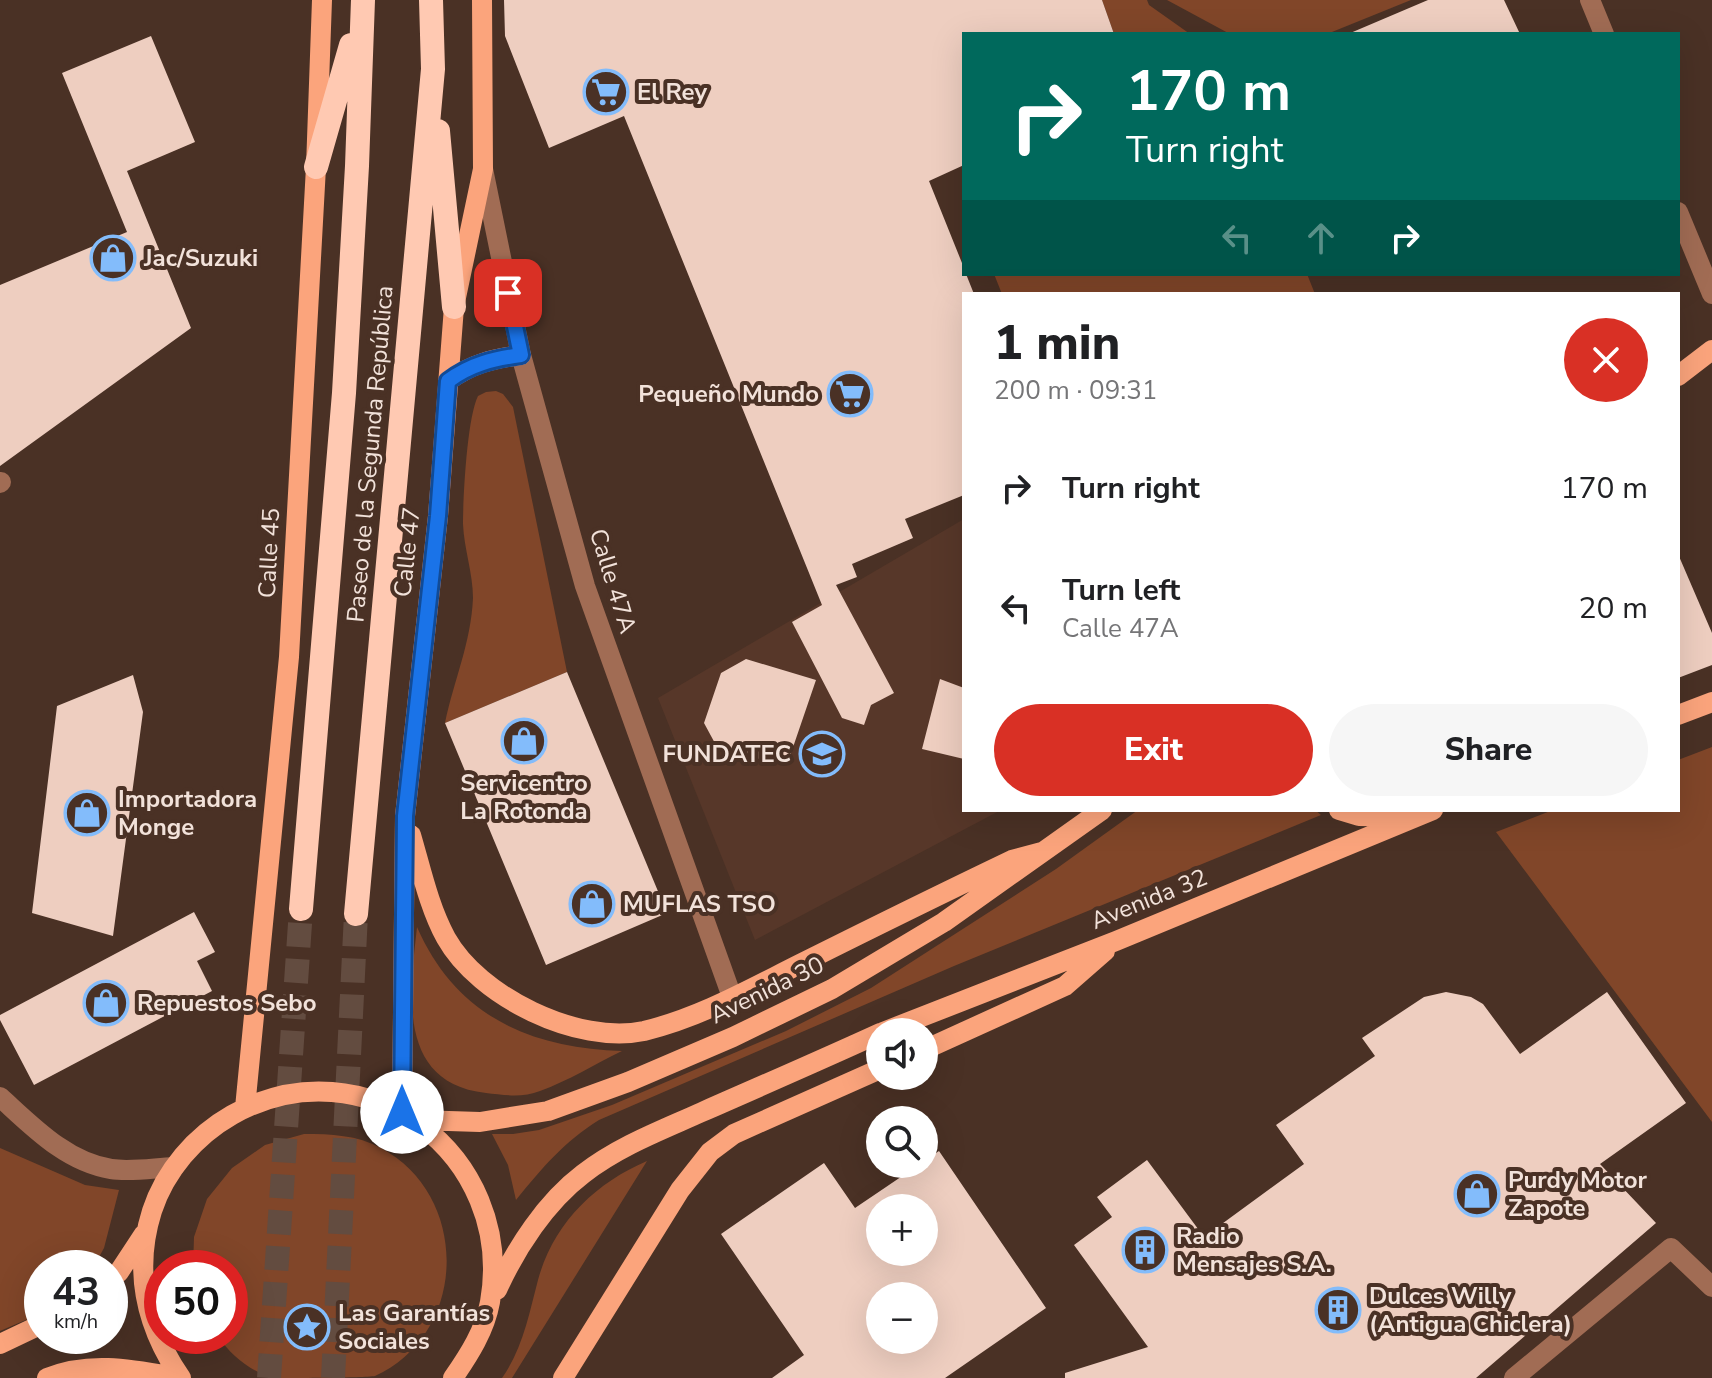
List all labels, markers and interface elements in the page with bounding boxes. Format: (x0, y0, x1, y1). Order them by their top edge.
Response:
text: 170 m (1126, 53, 1291, 130)
icon: right (994, 64, 1098, 168)
supermarket icon: El Rey (582, 68, 630, 116)
place label: El Rey (637, 76, 707, 108)
text: Turn right (1126, 126, 1283, 175)
icon: left (1215, 216, 1259, 260)
icon: ahead (1299, 216, 1343, 260)
icon: right (1383, 216, 1427, 260)
shop icon: Jac/Suzuki (89, 234, 137, 282)
place label: Jac/Suzuki (143, 242, 258, 274)
pin (474, 259, 542, 327)
icon: arrive (486, 271, 530, 315)
street label: Paseo de la Segunda República (339, 284, 401, 624)
text: 1 min (994, 310, 1120, 376)
button: close (1564, 318, 1648, 402)
supermarket icon: Pequeño Mundo (826, 370, 874, 418)
text: 200 m · 09:31 (994, 373, 1157, 408)
place label: Pequeño Mundo (638, 378, 819, 410)
icon: right (994, 466, 1038, 510)
text: Turn right (1062, 468, 1200, 509)
text: 170 m (1561, 468, 1648, 509)
street label: Calle 47 (386, 505, 428, 599)
street label: Calle 45 (251, 507, 287, 599)
street label: Calle 47A (582, 525, 644, 638)
text: Turn left (1062, 570, 1180, 611)
icon: left (994, 586, 1038, 630)
text: 20 m (1579, 588, 1648, 629)
text: Calle 47A (1062, 611, 1179, 646)
button: Exit (994, 704, 1313, 796)
button: Share (1329, 704, 1648, 796)
shop icon: Servicentro La Rotonda (500, 717, 548, 765)
school or university icon: FUNDATEC (798, 730, 846, 778)
place label: FUNDATEC (662, 738, 791, 770)
place label: Servicentro La Rotonda (460, 767, 588, 827)
place label: Importadora Monge (118, 783, 257, 843)
shop icon: Importadora Monge (63, 789, 111, 837)
street label: Avenida 32 (1086, 861, 1212, 937)
shop icon: MUFLAS TSO (568, 880, 616, 928)
place label: MUFLAS TSO (623, 888, 776, 920)
street label: Avenida 30 (705, 949, 829, 1031)
shop icon: Repuestos Sebo (82, 979, 130, 1027)
place label: Repuestos Sebo (137, 987, 317, 1019)
map controls (866, 1018, 938, 1354)
button: sound (866, 1018, 938, 1090)
position arrow (360, 1070, 444, 1154)
button: search (866, 1106, 938, 1178)
place label: Purdy Motor Zapote (1508, 1164, 1648, 1224)
shop icon: Purdy Motor Zapote (1453, 1170, 1501, 1218)
button: + (866, 1194, 938, 1266)
place label: Radio Mensajes S.A. (1176, 1220, 1332, 1280)
building icon: Radio Mensajes S.A. (1121, 1226, 1169, 1274)
speed limit sign: 50 (144, 1250, 248, 1354)
text: 43 (52, 1265, 100, 1319)
place label: Dulces Willy (Antigua Chiclera) (1369, 1280, 1572, 1340)
button: − (866, 1282, 938, 1354)
building icon: Dulces Willy (Antigua Chiclera) (1314, 1286, 1362, 1334)
place label: Las Garantías Sociales (338, 1297, 490, 1357)
place icon: Las Garantías Sociales (283, 1303, 331, 1351)
text: km/h (54, 1308, 98, 1335)

